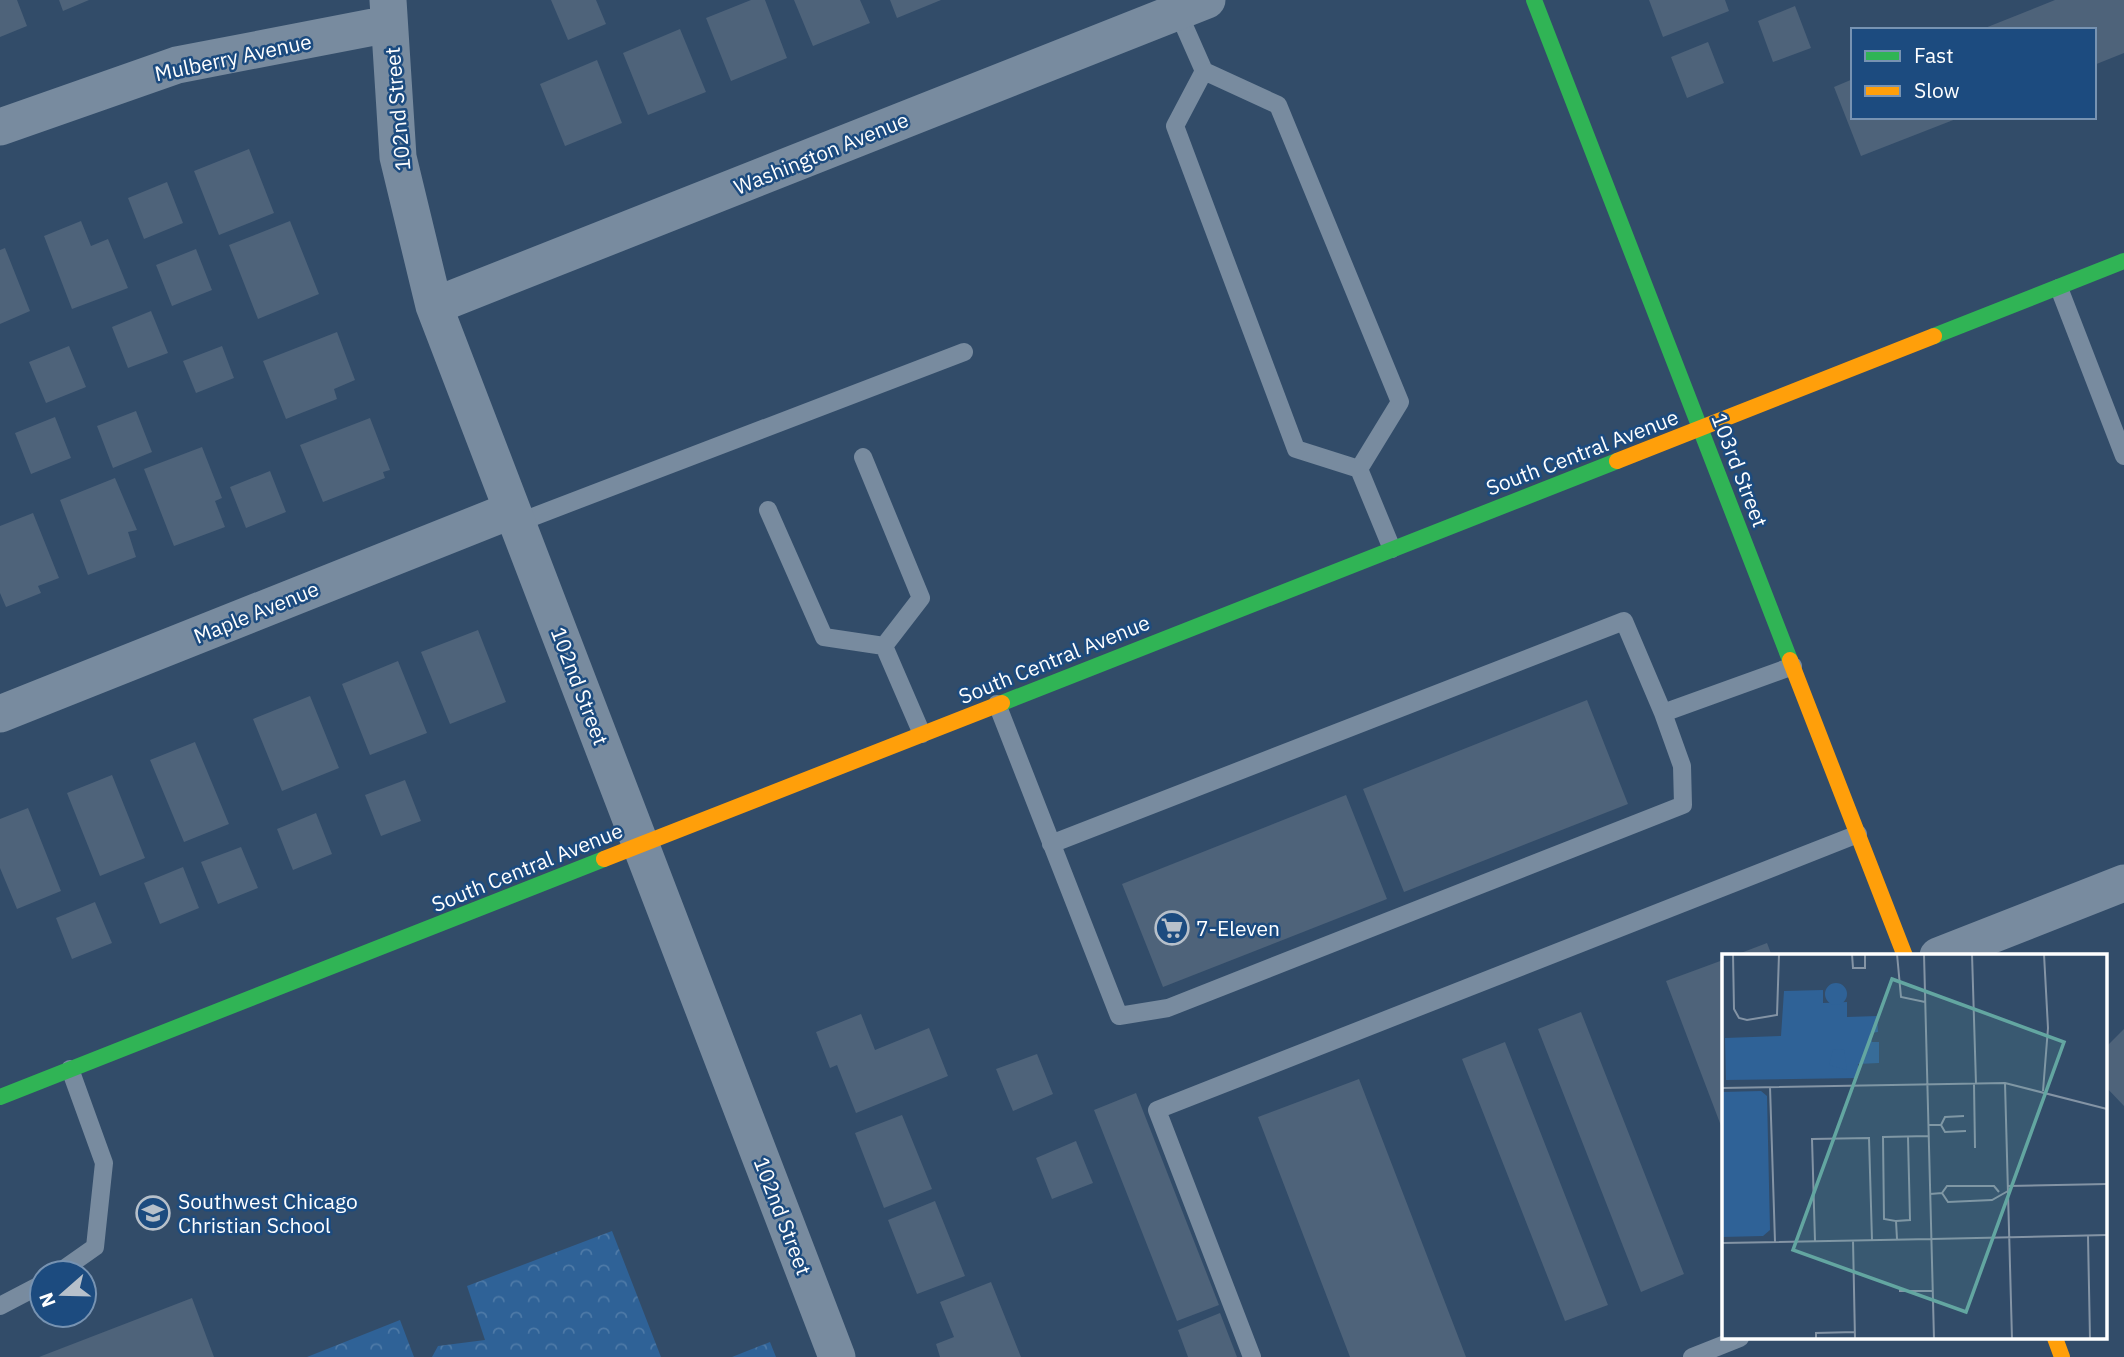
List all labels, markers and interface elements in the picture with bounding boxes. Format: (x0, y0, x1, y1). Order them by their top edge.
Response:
street label: Mulberry Avenue (152, 27, 314, 87)
legend (1851, 28, 2096, 119)
text: Fast (1914, 41, 1954, 69)
street label: 102nd Street (378, 46, 416, 172)
text: Slow (1914, 76, 1960, 104)
street label: Washington Avenue (729, 105, 913, 201)
street label: South Central Avenue (1482, 402, 1682, 502)
street label: 103rd Street (1705, 409, 1775, 531)
street label: Maple Avenue (189, 574, 323, 650)
street label: South Central Avenue (954, 608, 1154, 710)
street label: 102nd Street (545, 623, 615, 749)
street label: South Central Avenue (427, 816, 627, 918)
supermarket icon: 7-Eleven (1153, 909, 1191, 947)
place label: 7-Eleven (1196, 914, 1280, 942)
inset map (1722, 954, 2106, 1340)
street label: 102nd Street (748, 1153, 818, 1279)
place label: Southwest Chicago Christian School (178, 1187, 358, 1239)
school or university icon: Southwest Chicago Christian School (134, 1194, 172, 1232)
north arrow (28, 1259, 98, 1329)
text: N (33, 1289, 61, 1310)

